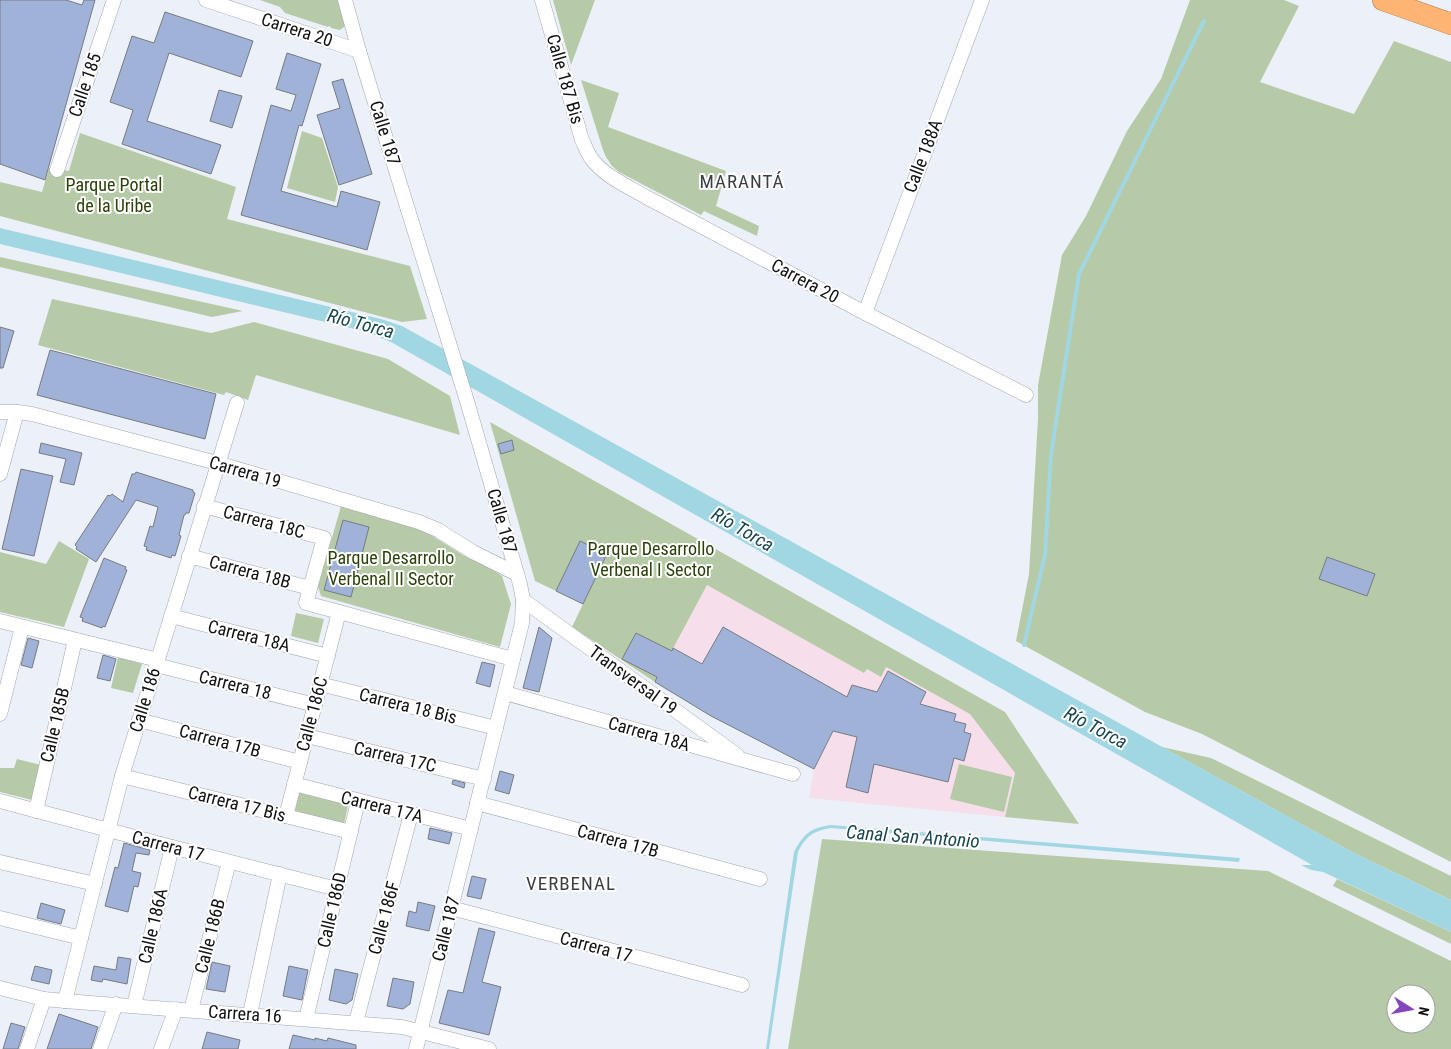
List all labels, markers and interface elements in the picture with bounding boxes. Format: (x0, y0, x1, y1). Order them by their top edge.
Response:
street label: Carrera 20 (259, 8, 335, 51)
street label: Calle 187 Bis (543, 31, 588, 126)
street label: Calle 185 (64, 50, 105, 120)
street label: Calle 187 (366, 98, 405, 168)
street label: Calle 188A (899, 116, 946, 195)
district label: MARANTÁ (699, 170, 785, 193)
park label: Parque Portal de la Uribe (66, 174, 163, 216)
street label: Carrera 20 (768, 254, 843, 307)
water label: Río Torca (325, 304, 397, 343)
street label: Carrera 19 (207, 451, 283, 492)
street label: Calle 187 (483, 486, 522, 556)
street label: Carrera 18C (221, 501, 307, 543)
water label: Río Torca (708, 502, 778, 556)
park label: Parque Desarrollo Verbenal I Sector (588, 538, 714, 580)
park label: Parque Desarrollo Verbenal II Sector (328, 547, 454, 589)
street label: Carrera 18B (207, 551, 293, 592)
street label: Carrera 18A (206, 615, 293, 656)
street label: Transversal 19 (585, 641, 681, 719)
street label: Calle 186 (125, 665, 164, 735)
street label: Carrera 18 (197, 665, 273, 704)
street label: Calle 186C (291, 674, 332, 754)
street label: Carrera 18 Bis (357, 683, 459, 728)
street label: Calle 185B (36, 685, 73, 764)
water label: Río Torca (1060, 701, 1131, 754)
street label: Carrera 18A (606, 712, 693, 755)
street label: Carrera 17B (177, 720, 263, 761)
street label: Carrera 17C (352, 737, 438, 776)
street label: Carrera 17 Bis (186, 781, 288, 826)
street label: Carrera 17A (339, 786, 426, 827)
street label: Carrera 17B (575, 820, 661, 861)
water label: Canal San Antonio (845, 820, 980, 853)
street label: Carrera 17 (130, 826, 207, 865)
street label: Calle 186D (313, 870, 350, 950)
district label: VERBENAL (526, 872, 616, 895)
street label: Calle 186F (364, 879, 403, 957)
street label: Calle 186A (134, 886, 172, 966)
street label: Calle 187 (427, 894, 464, 964)
street label: Calle 186B (190, 896, 229, 975)
street label: Carrera 17 (558, 927, 635, 966)
north arrow (1386, 984, 1436, 1034)
street label: Carrera 16 (208, 1000, 283, 1027)
text: N (1415, 1006, 1432, 1017)

